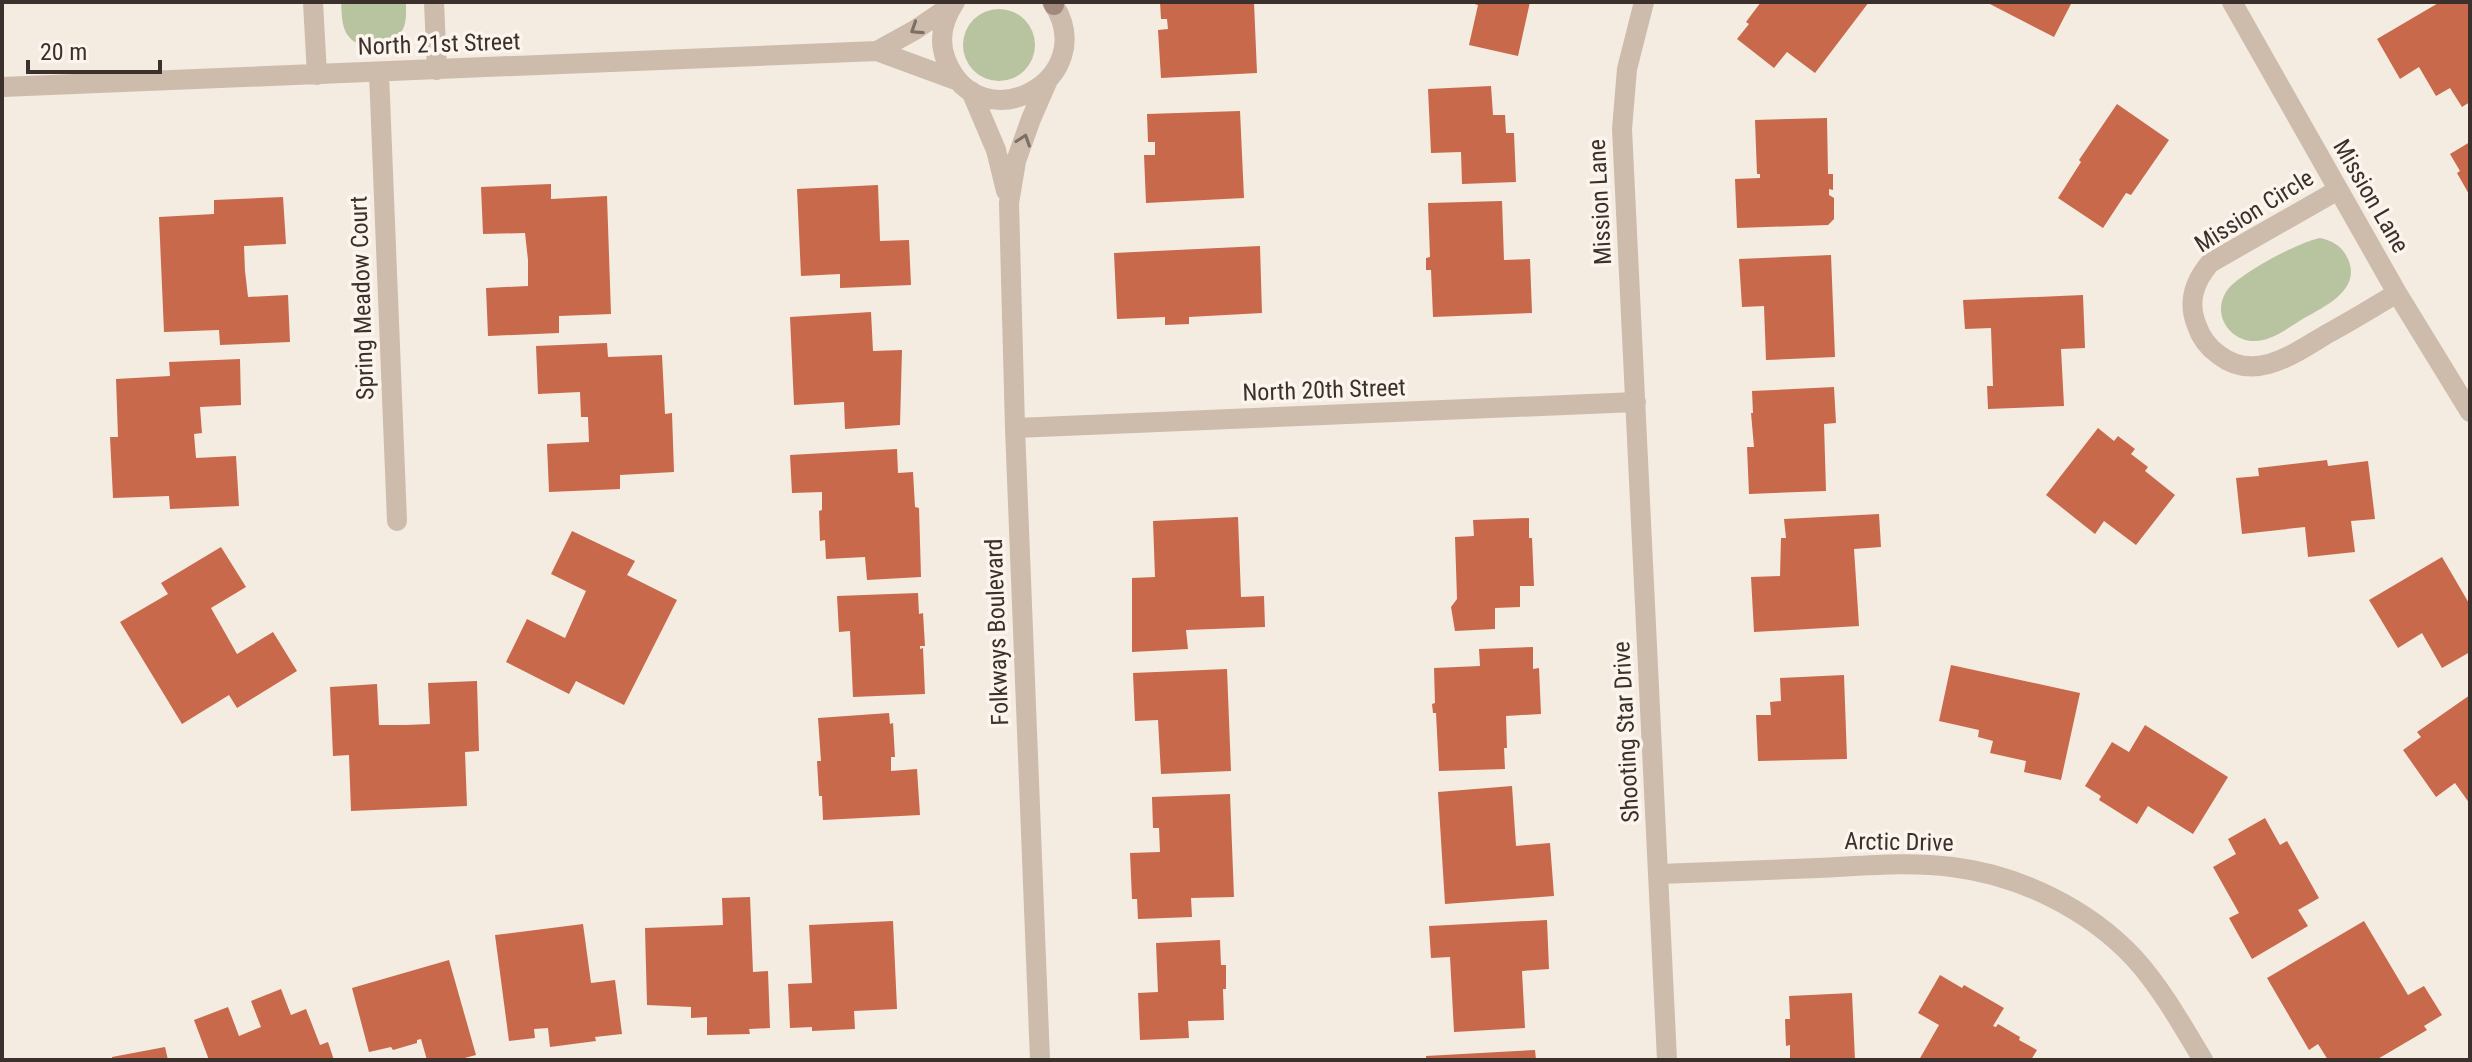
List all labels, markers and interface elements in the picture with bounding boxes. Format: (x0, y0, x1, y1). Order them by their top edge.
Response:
one-way arrow (910, 19, 925, 34)
scale bar (28, 24, 160, 74)
street label: North 21st Street (357, 27, 521, 61)
text: 20 m (40, 38, 87, 66)
one-way arrow (1014, 134, 1030, 148)
street label: Mission Lane (2327, 134, 2415, 258)
street label: Mission Lane (1583, 138, 1617, 266)
street label: Mission Circle (2190, 164, 2318, 258)
street label: Spring Meadow Court (344, 195, 380, 401)
street label: North 20th Street (1242, 373, 1406, 407)
street label: Folkways Boulevard (980, 538, 1014, 726)
street label: Shooting Star Drive (1607, 641, 1645, 823)
street label: Arctic Drive (1844, 827, 1954, 857)

